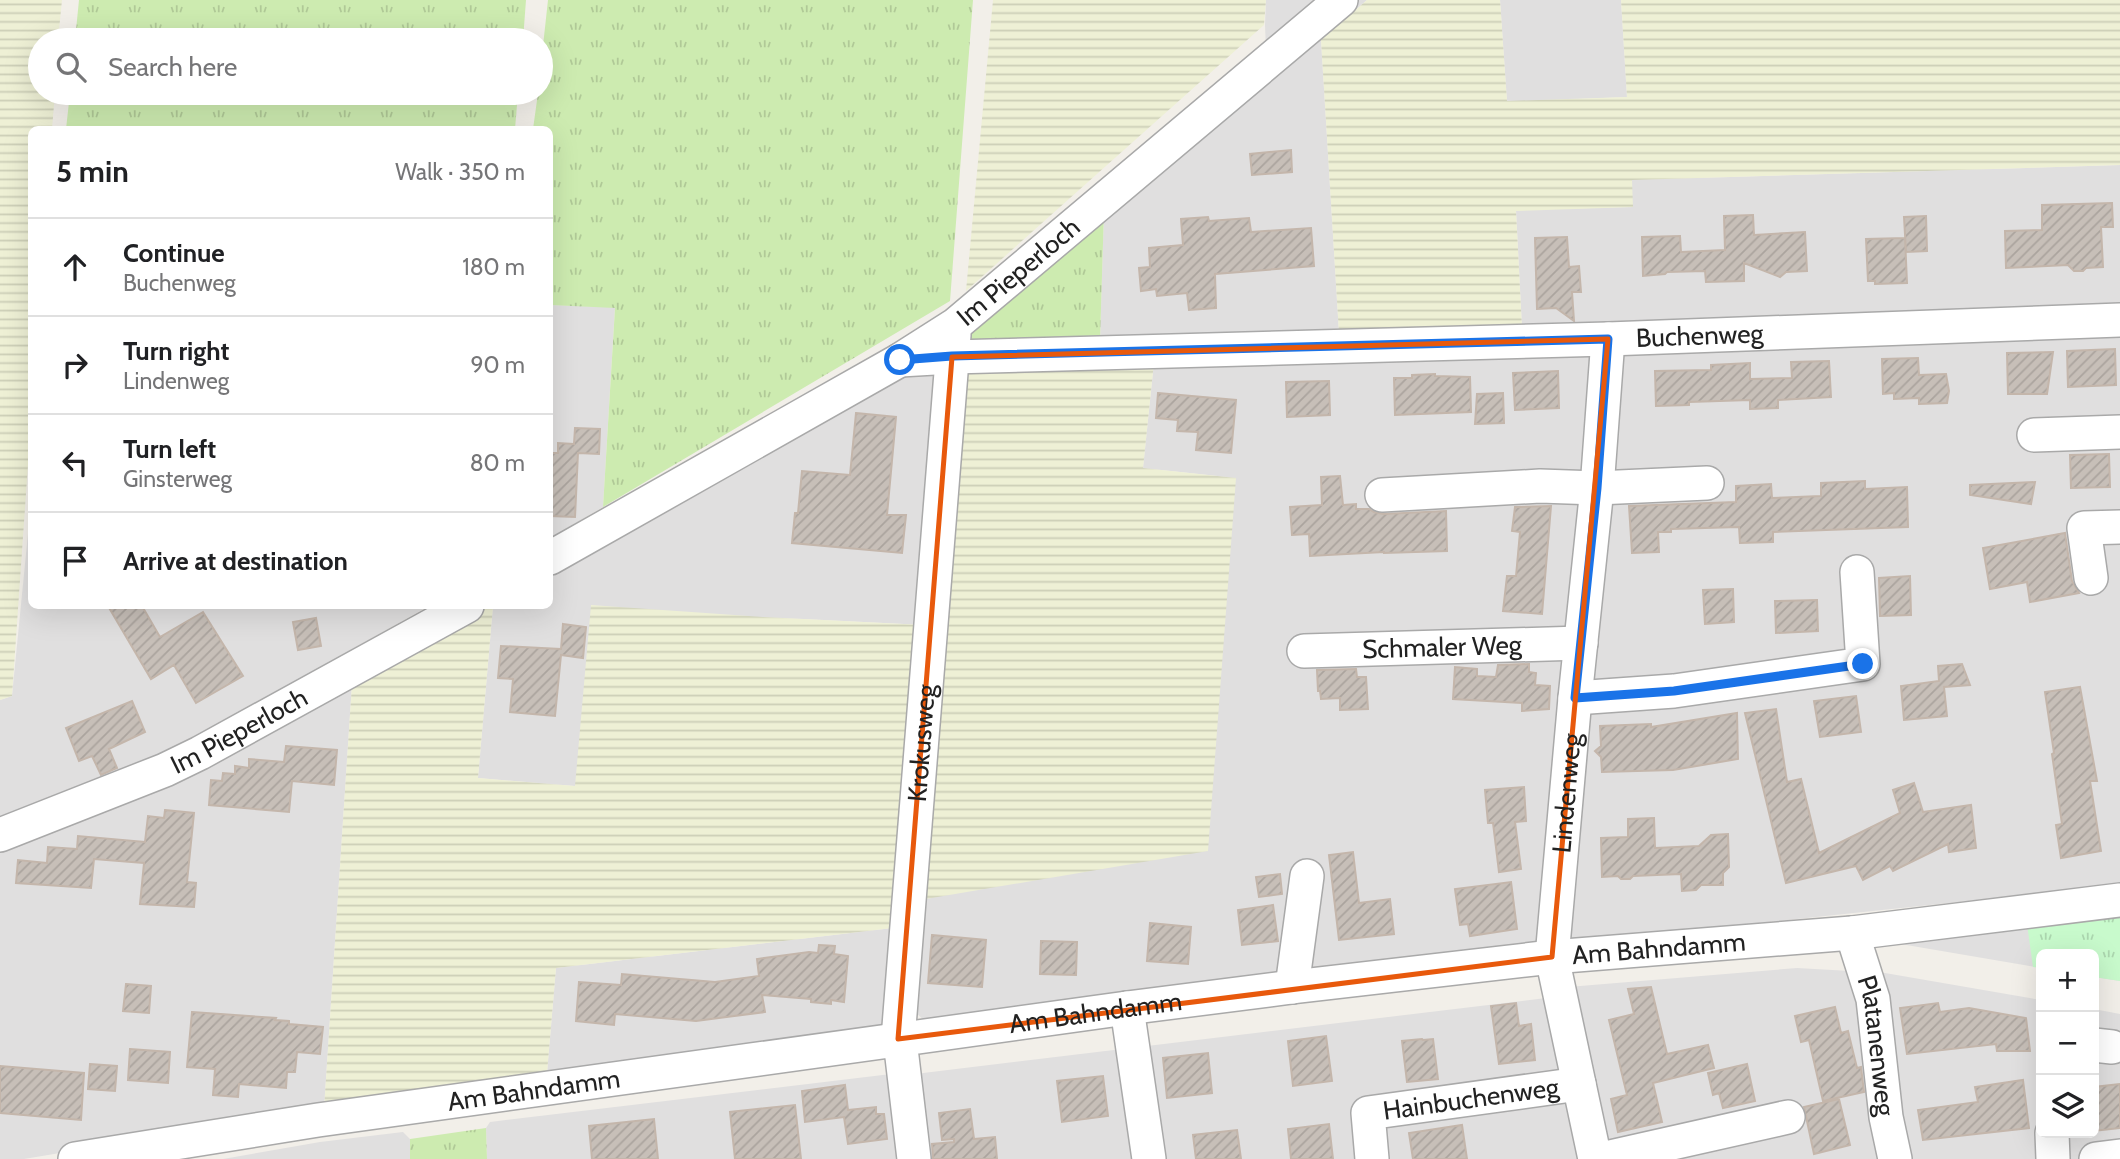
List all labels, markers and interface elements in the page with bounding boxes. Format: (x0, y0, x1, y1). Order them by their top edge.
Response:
search box (28, 28, 553, 105)
icon: search (52, 48, 90, 86)
text: Search here (108, 51, 237, 83)
text: 5 min (56, 153, 129, 190)
text: Walk · 350 m (395, 158, 525, 186)
street label: Im Pieperloch (950, 211, 1086, 333)
text: Continue (123, 237, 225, 269)
icon: ahead (56, 248, 94, 286)
text: 180 m (462, 253, 525, 281)
text: Buchenweg (123, 269, 236, 297)
street label: Buchenweg (1635, 317, 1765, 354)
text: Turn right (123, 335, 229, 367)
route start (884, 344, 915, 375)
icon: right (56, 346, 94, 384)
text: 90 m (471, 351, 525, 379)
text: Lindenweg (123, 367, 229, 395)
text: Turn left (123, 433, 216, 465)
icon: left (56, 444, 94, 482)
text: 80 m (470, 449, 525, 477)
text: Ginsterweg (123, 465, 232, 493)
icon: arrive (56, 542, 94, 580)
text: Arrive at destination (123, 545, 348, 577)
street label: Schmaler Weg (1362, 629, 1523, 665)
route end (1847, 648, 1878, 679)
street label: Im Pieperloch (165, 681, 313, 781)
street label: Krokusweg (901, 682, 942, 803)
street label: Lindenweg (1545, 731, 1588, 854)
street label: Am Bahndamm (1571, 926, 1747, 971)
map controls (2036, 949, 2099, 1138)
button: + (2036, 949, 2099, 1012)
street label: Platanenweg (1850, 971, 1902, 1119)
street label: Am Bahndamm (1007, 985, 1184, 1040)
button: − (2036, 1012, 2099, 1075)
street label: Am Bahndamm (446, 1062, 622, 1118)
street label: Hainbuchenweg (1381, 1071, 1562, 1127)
button: layers (2036, 1075, 2099, 1138)

